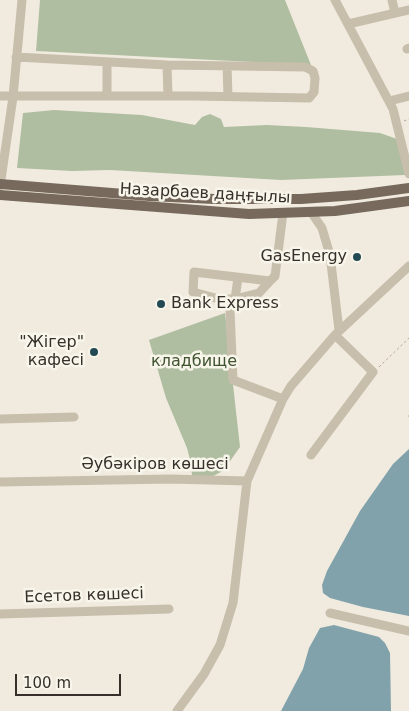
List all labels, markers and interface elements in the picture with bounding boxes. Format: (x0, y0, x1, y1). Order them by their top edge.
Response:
street label: Назарбаев даңғылы (119, 180, 291, 208)
place label: GasEnergy (260, 247, 347, 267)
marker: GasEnergy (351, 251, 363, 263)
place label: Bank Express (171, 294, 279, 314)
marker: Bank Express (155, 298, 167, 310)
place label: "Жігер" кафесі (19, 333, 84, 371)
marker: "Жігер" кафесі (88, 346, 100, 358)
park label: кладбище (151, 352, 237, 372)
street label: Әубәкіров көшесі (81, 455, 229, 475)
street label: Есетов көшесі (24, 584, 144, 608)
scale bar (18, 664, 124, 696)
text: 100 m (23, 674, 71, 692)

